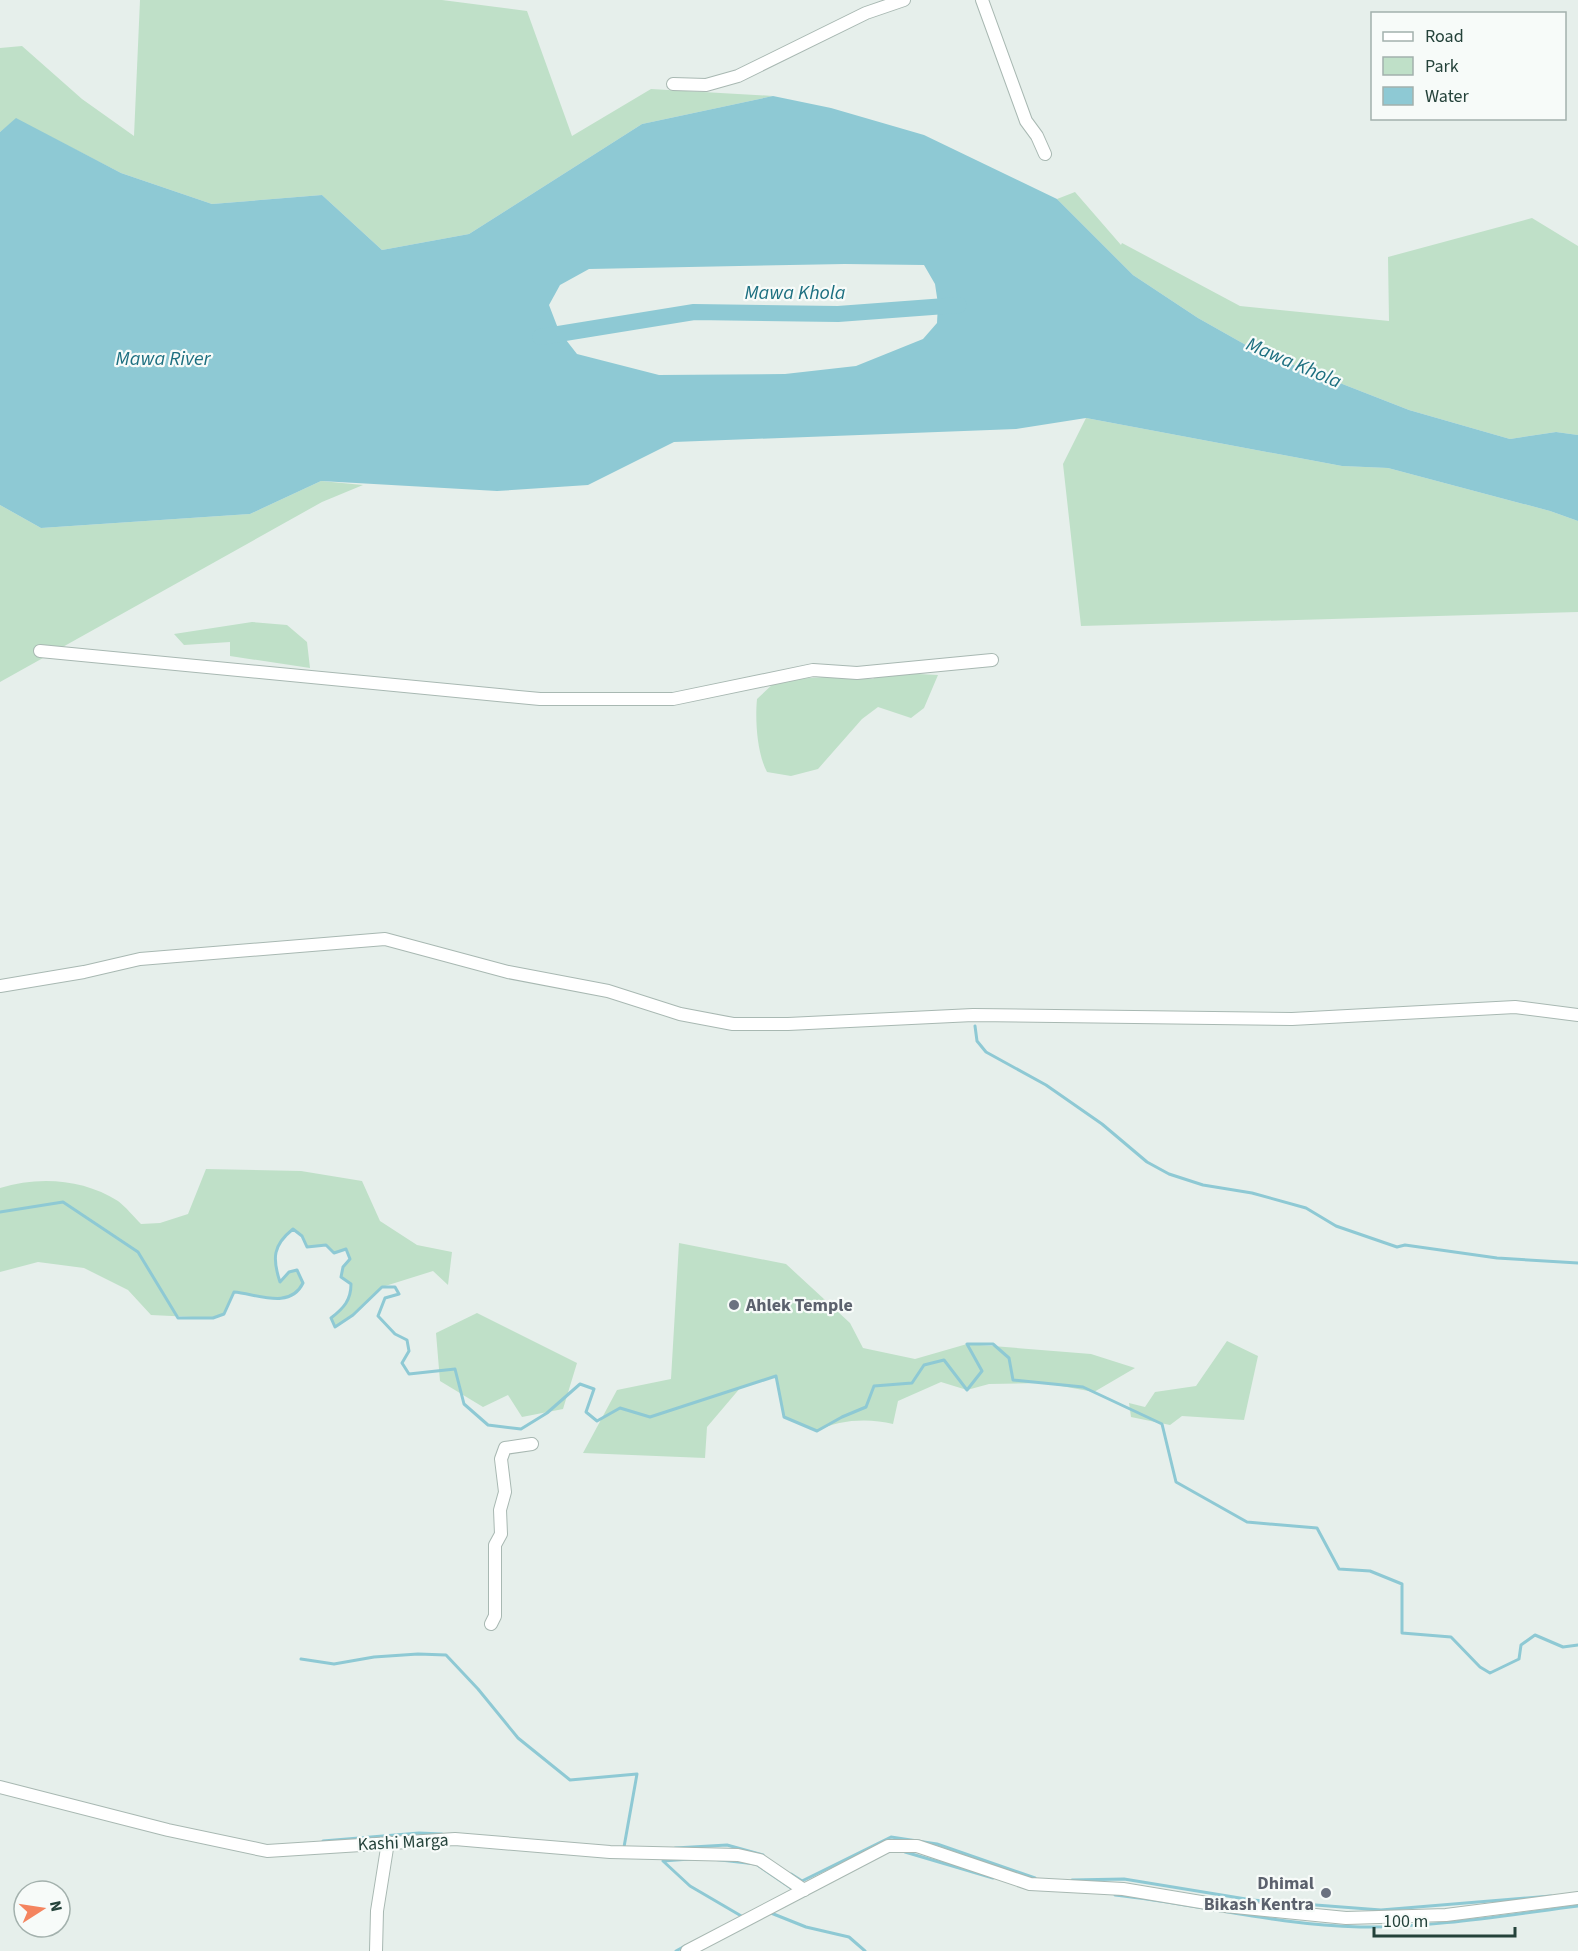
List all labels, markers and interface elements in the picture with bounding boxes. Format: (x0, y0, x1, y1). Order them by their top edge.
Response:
legend (1371, 12, 1566, 120)
text: Road (1425, 24, 1464, 49)
text: Park (1425, 54, 1459, 79)
text: Water (1425, 84, 1469, 109)
water label: Mawa Khola (744, 279, 846, 307)
water label: Mawa Khola (1242, 330, 1346, 396)
water label: Mawa River (116, 345, 212, 373)
place label: Ahlek Temple (745, 1293, 853, 1318)
marker: Ahlek Temple (727, 1298, 741, 1312)
street label: Kashi Marga (357, 1828, 449, 1857)
place label: Dhimal Bikash Kentra (1204, 1871, 1314, 1917)
north arrow (12, 1879, 72, 1939)
marker: Dhimal Bikash Kentra (1319, 1886, 1333, 1900)
text: N (44, 1899, 68, 1914)
scale bar (1374, 1900, 1515, 1938)
text: 100 m (1383, 1909, 1428, 1934)

